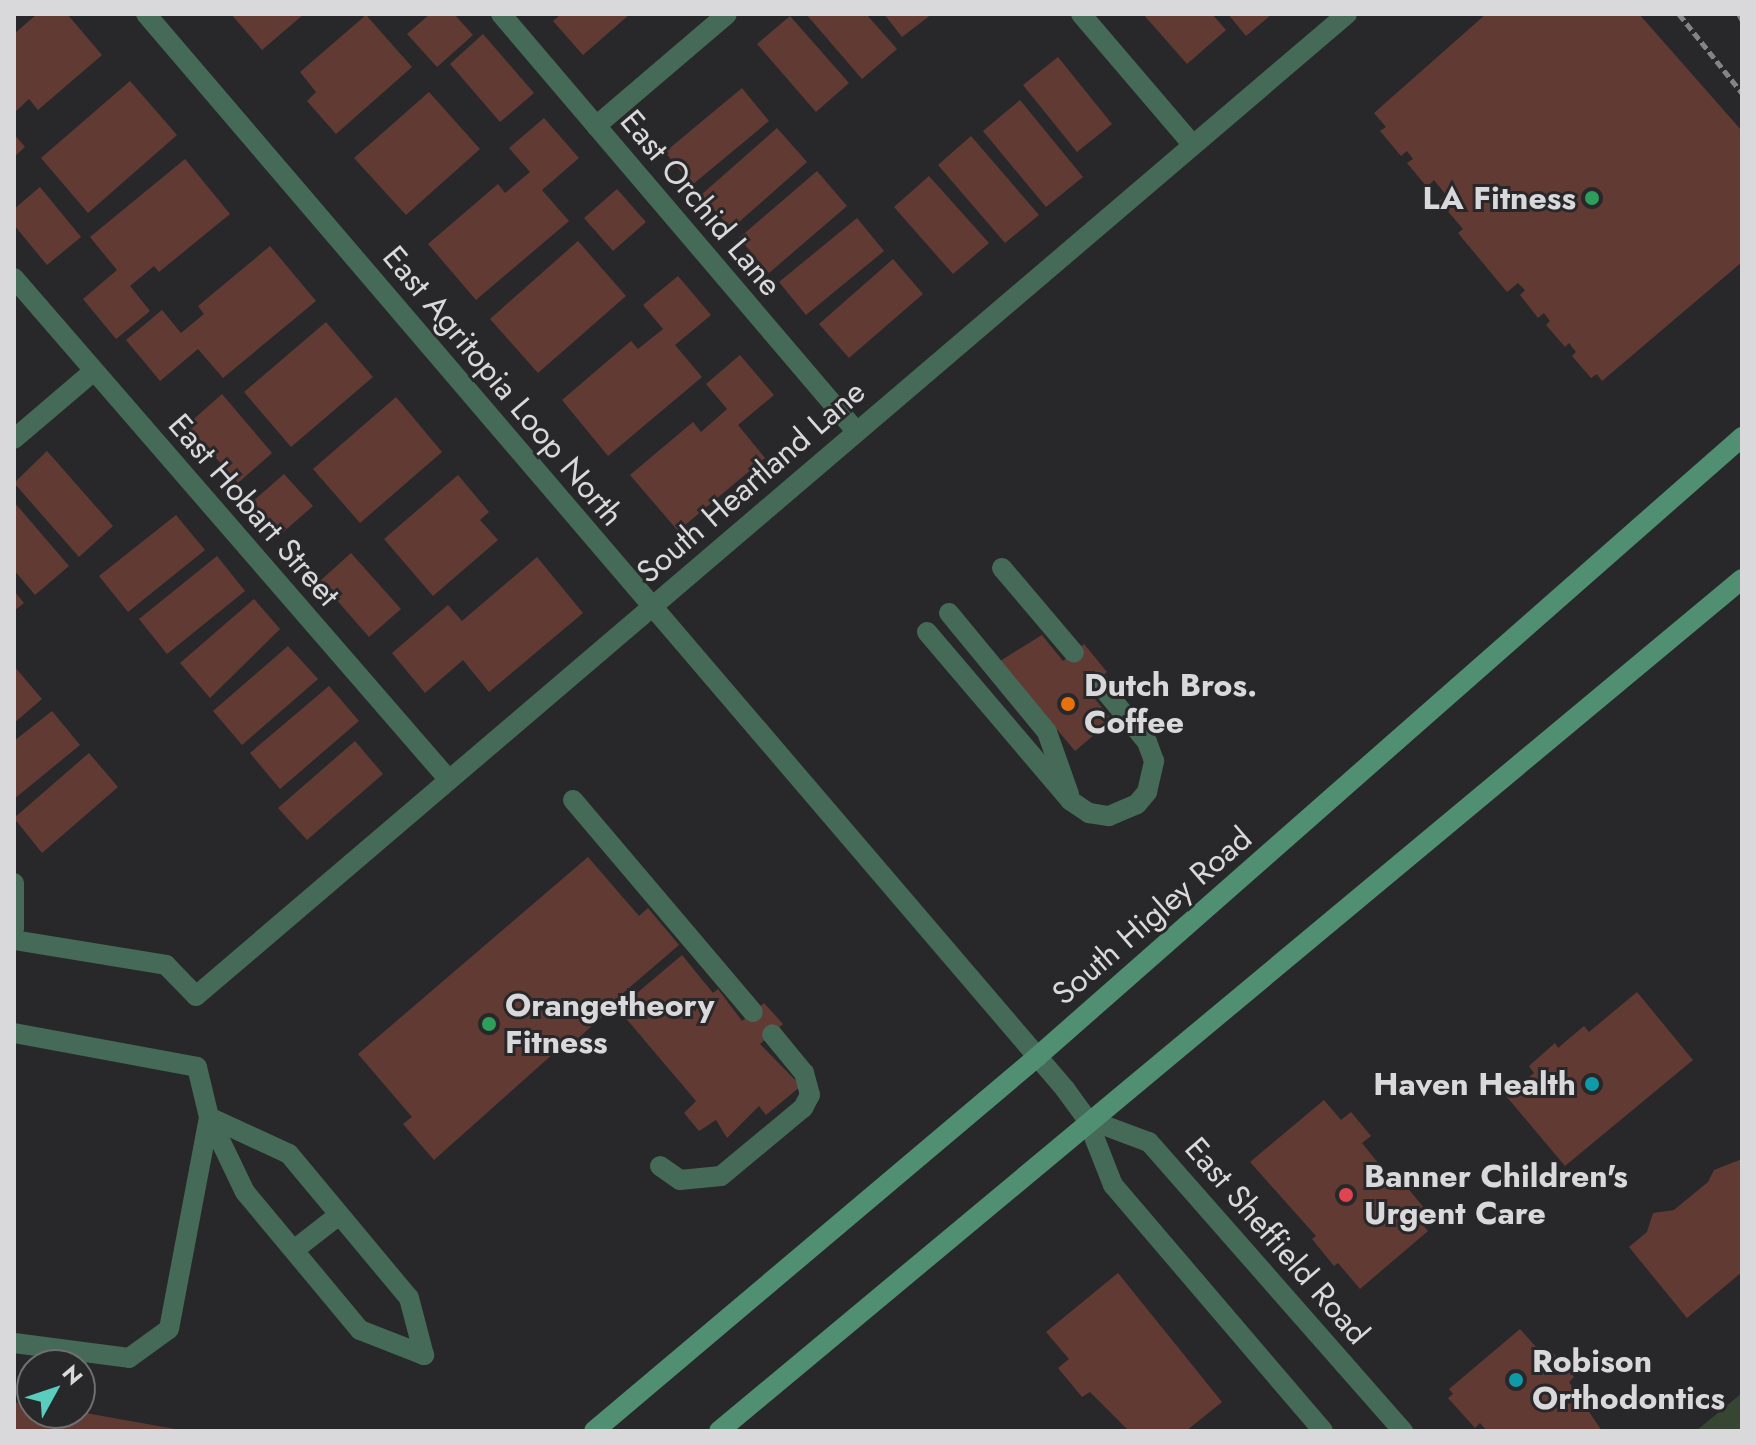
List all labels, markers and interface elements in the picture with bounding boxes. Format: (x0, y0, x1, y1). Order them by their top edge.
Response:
street label: East Orchid Lane (612, 102, 790, 304)
place label: LA Fitness (1422, 179, 1576, 217)
marker: LA Fitness (1583, 189, 1601, 207)
street label: East Agritopia Loop North (375, 238, 631, 534)
street label: South Heartland Lane (629, 372, 873, 592)
street label: East Hobart Street (160, 406, 348, 614)
place label: Dutch Bros. Coffee (1084, 667, 1257, 742)
marker: Dutch Bros. Coffee (1059, 695, 1077, 713)
street label: South Higley Road (1045, 819, 1259, 1013)
place label: Orangetheory Fitness (505, 987, 714, 1062)
marker: Orangetheory Fitness (480, 1015, 498, 1033)
place label: Haven Health (1373, 1065, 1576, 1103)
marker: Haven Health (1583, 1075, 1601, 1093)
street label: East Sheffield Road (1177, 1130, 1377, 1352)
place label: Banner Children's Urgent Care (1364, 1158, 1628, 1233)
marker: Banner Children's Urgent Care (1335, 1184, 1357, 1206)
place label: Robison Orthodontics (1532, 1343, 1725, 1418)
north arrow (16, 1349, 96, 1429)
text: N (55, 1358, 91, 1392)
marker: Robison Orthodontics (1507, 1371, 1525, 1389)

